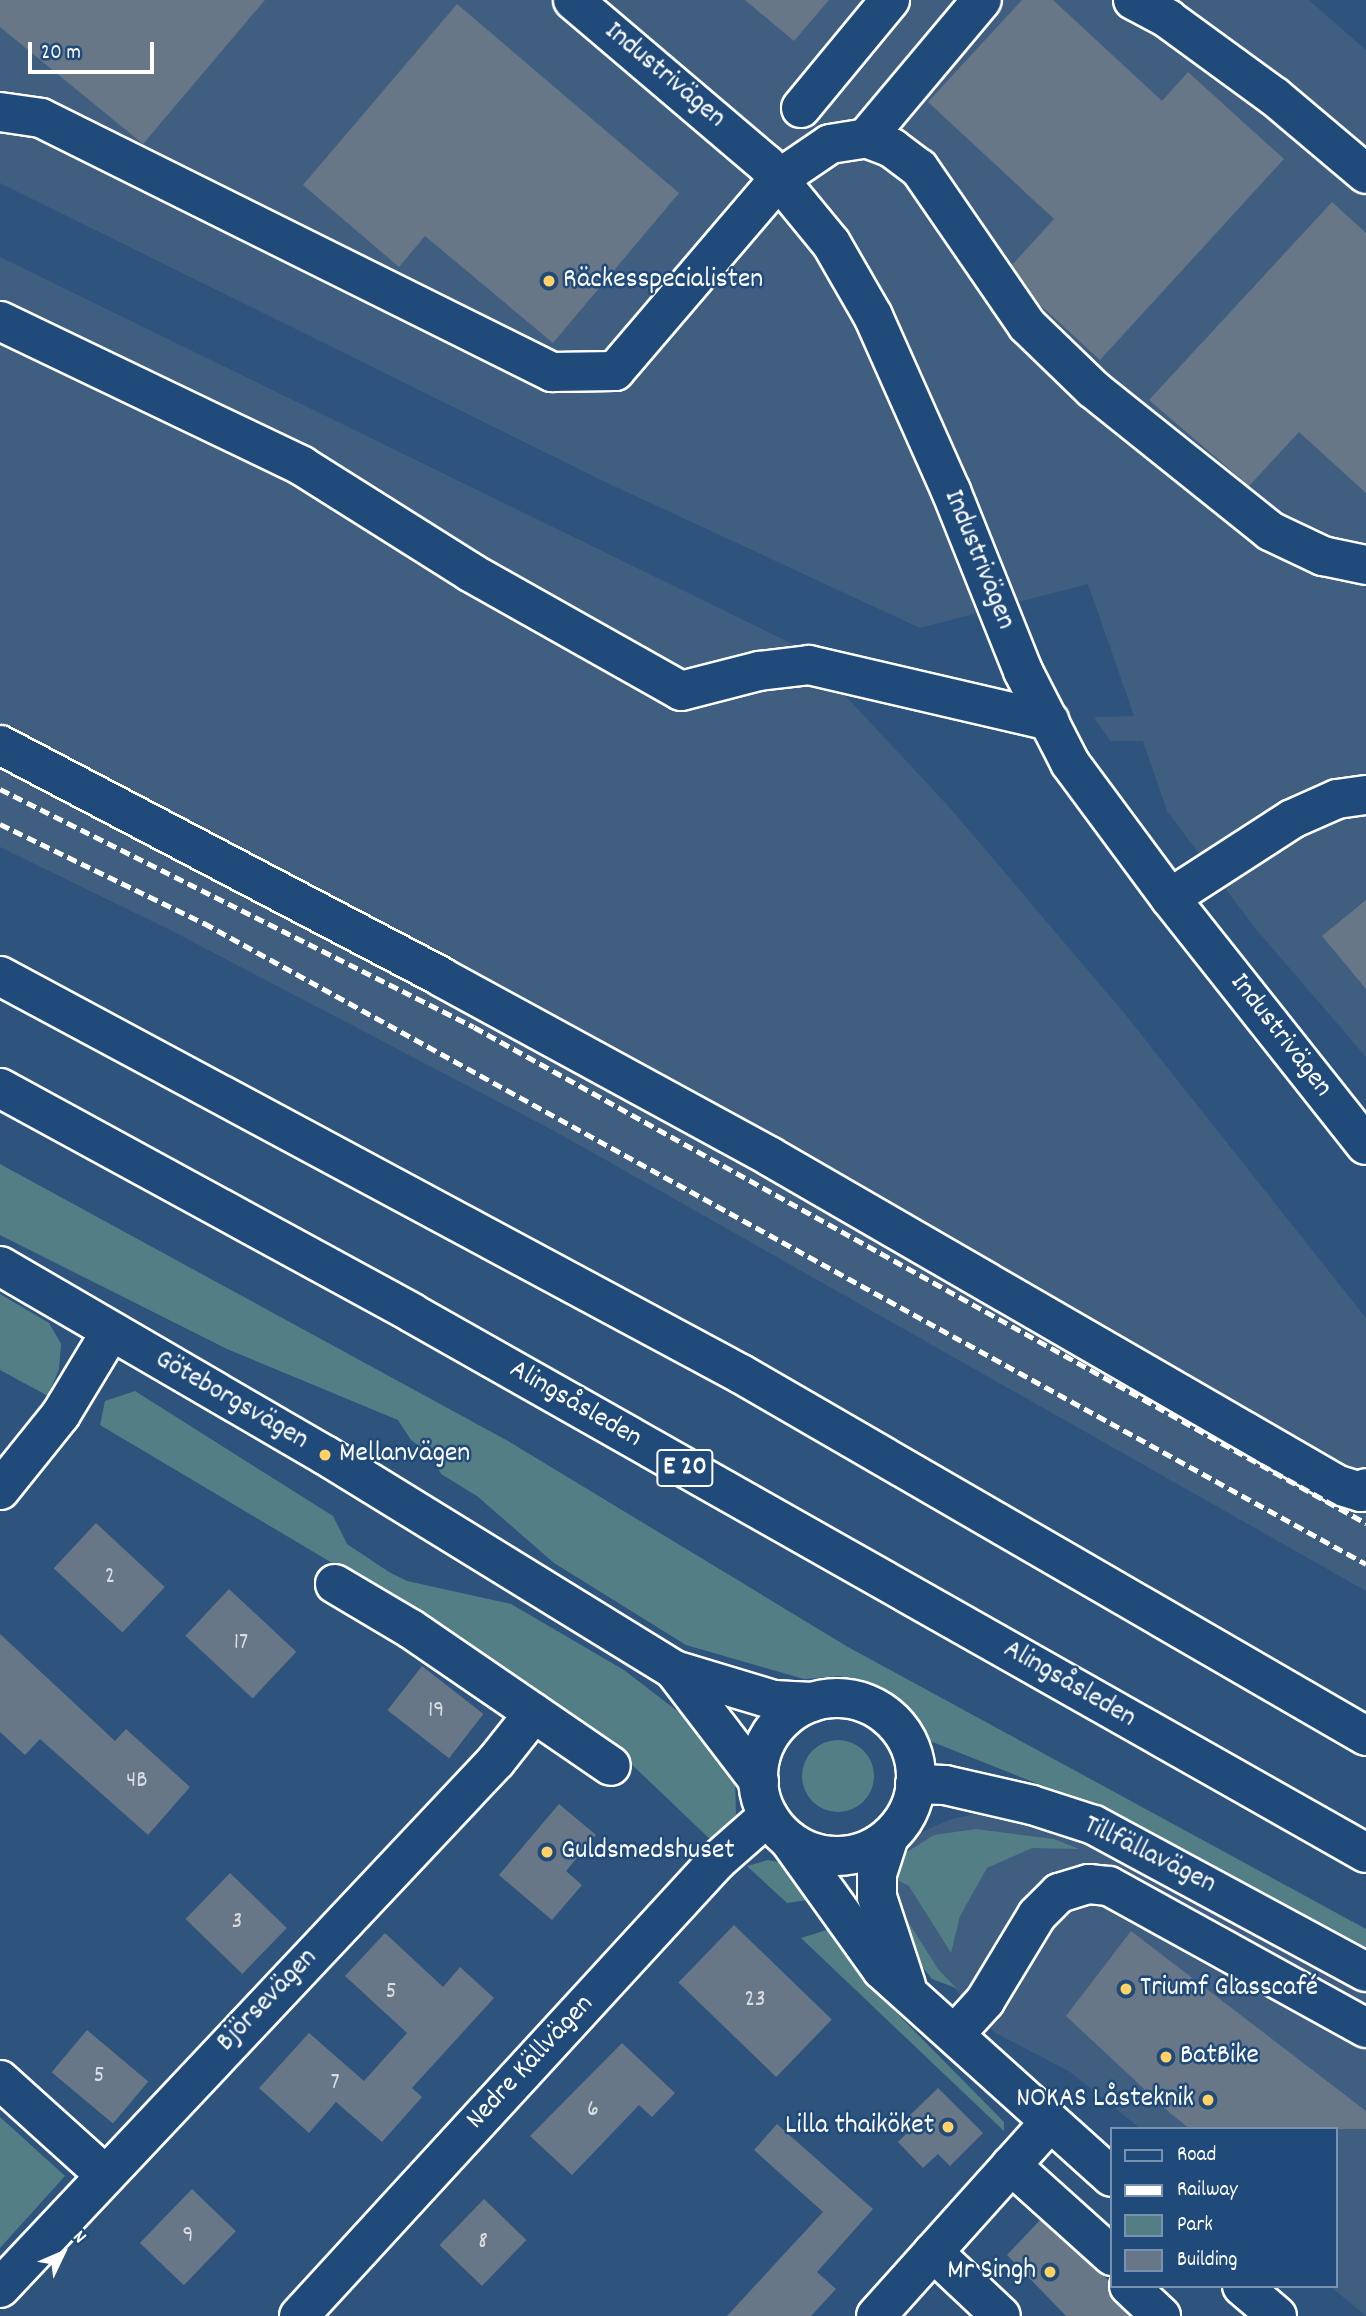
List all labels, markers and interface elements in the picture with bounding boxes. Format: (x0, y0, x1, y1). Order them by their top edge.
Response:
street label: Industrivägen (597, 16, 731, 136)
scale bar (32, 28, 158, 72)
text: 20 m (41, 39, 81, 69)
place label: Räckesspecialisten (563, 264, 763, 298)
marker: Räckesspecialisten (541, 273, 557, 289)
street label: Industrivägen (935, 485, 1021, 635)
street label: Industrivägen (1221, 967, 1339, 1105)
street label: Göteborgsvägen (148, 1344, 314, 1458)
street label: Alingsåsleden (503, 1354, 647, 1456)
place label: Mellanvägen (339, 1438, 470, 1472)
road number: E 20 (655, 1446, 715, 1490)
marker: Mellanvägen (317, 1447, 333, 1463)
house number: 2 (105, 1564, 115, 1592)
house number: 17 (234, 1630, 248, 1658)
street label: Alingsåsleden (997, 1634, 1141, 1736)
house number: 19 (428, 1698, 444, 1726)
house number: 4B (126, 1768, 148, 1796)
street label: Tillfällavägen (1077, 1810, 1221, 1902)
place label: Guldsmedshuset (561, 1835, 735, 1869)
marker: Guldsmedshuset (539, 1844, 555, 1860)
house number: 3 (232, 1909, 242, 1937)
street label: Björsevägen (211, 1942, 325, 2060)
place label: Triumf Glasscafé (1140, 1972, 1318, 2006)
house number: 5 (385, 1979, 397, 2007)
marker: Triumf Glasscafé (1118, 1981, 1134, 1997)
house number: 23 (744, 1987, 766, 2015)
street label: Nedre Källvägen (460, 1989, 602, 2137)
place label: BatBike (1180, 2040, 1259, 2074)
marker: BatBike (1158, 2049, 1174, 2065)
house number: 5 (93, 2063, 105, 2091)
house number: 7 (330, 2070, 340, 2098)
place label: NOKAS Låsteknik (1016, 2083, 1194, 2117)
marker: NOKAS Låsteknik (1200, 2092, 1216, 2108)
house number: 6 (587, 2097, 599, 2125)
place label: Lilla thaiköket (785, 2110, 934, 2144)
marker: Lilla thaiköket (940, 2119, 956, 2135)
legend (1110, 2127, 1338, 2288)
text: Road (1177, 2141, 1216, 2171)
text: Railway (1177, 2176, 1238, 2206)
text: Park (1177, 2211, 1213, 2241)
north arrow (28, 2218, 98, 2288)
house number: 9 (183, 2223, 193, 2251)
text: N (65, 2225, 91, 2251)
house number: 8 (478, 2229, 488, 2257)
text: Building (1177, 2246, 1237, 2276)
place label: Mr Singh (947, 2255, 1036, 2289)
marker: Mr Singh (1042, 2264, 1058, 2280)

